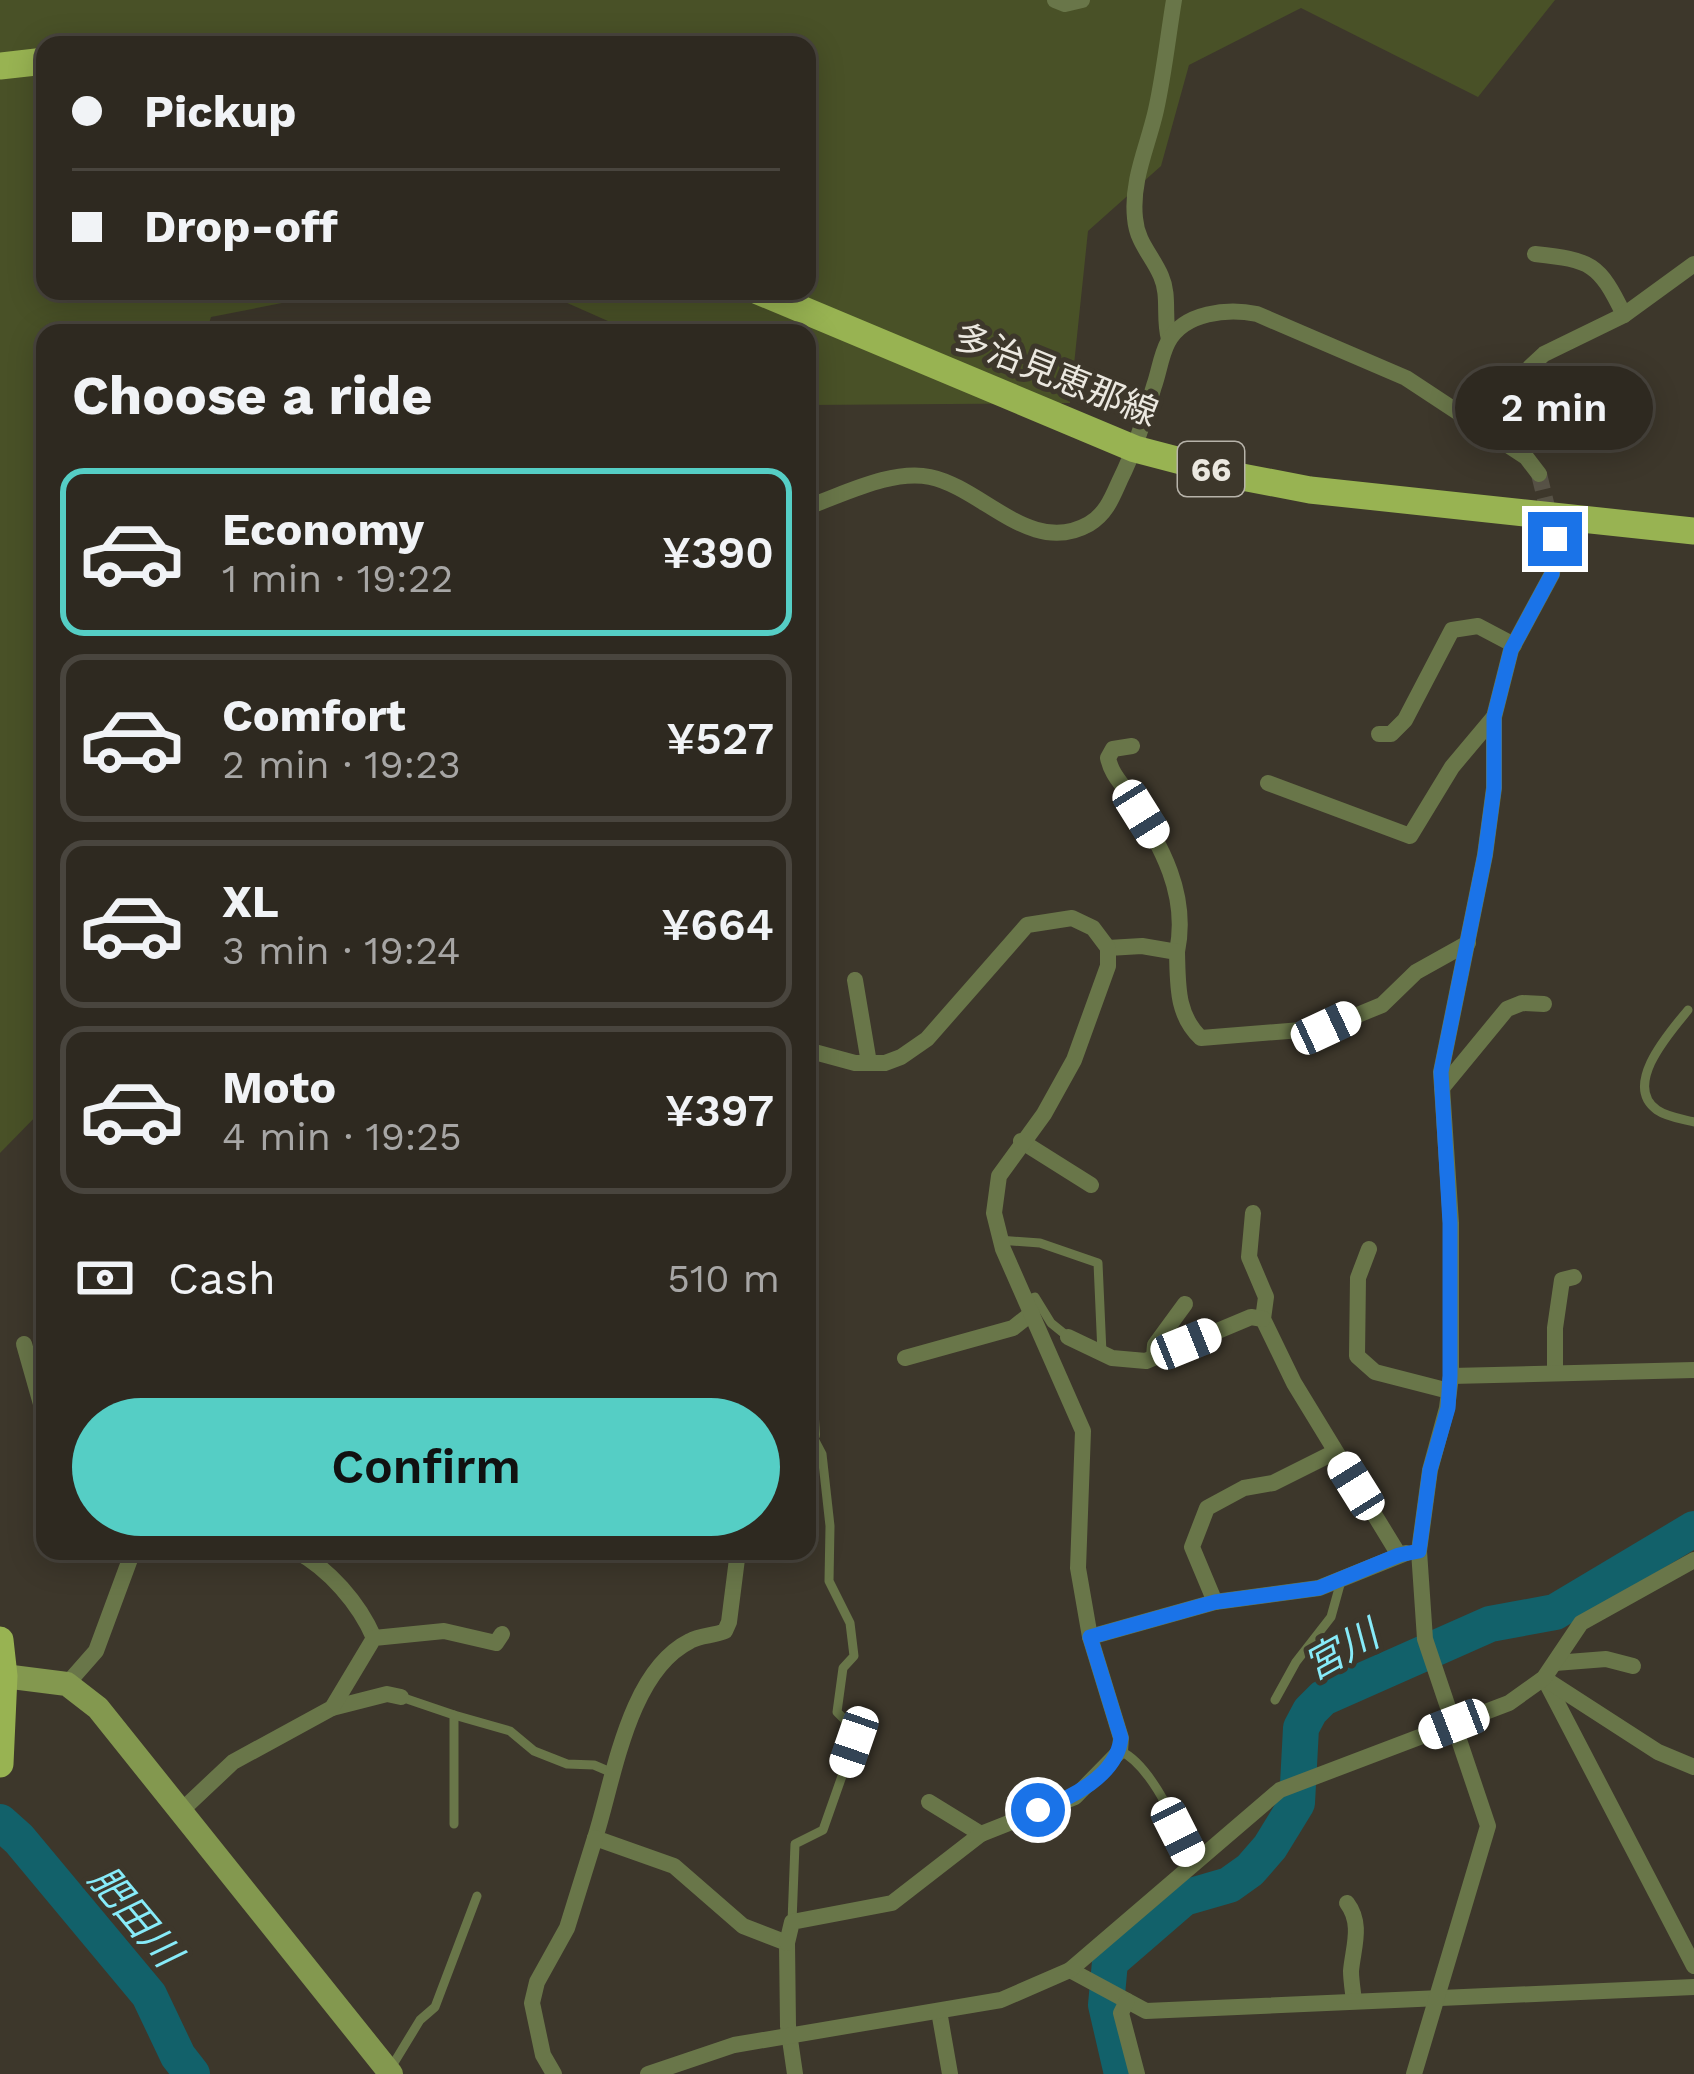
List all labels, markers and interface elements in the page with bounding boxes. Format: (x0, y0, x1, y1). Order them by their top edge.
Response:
text: Pickup (144, 85, 296, 138)
text: Drop-off (144, 200, 338, 253)
street label: 多治見恵那線 (948, 315, 1164, 435)
text: Choose a ride (72, 364, 433, 427)
callout: 2 min (1456, 365, 1654, 449)
text: 2 min (1501, 385, 1607, 430)
road number: 66 (1178, 442, 1244, 496)
icon: car (78, 498, 186, 606)
text: Economy (222, 503, 424, 556)
route end (1528, 512, 1582, 566)
text: ¥390 (662, 526, 774, 579)
text: 1 min · 19:22 (222, 556, 453, 601)
icon: car (78, 684, 186, 792)
text: Comfort (222, 689, 406, 742)
text: ¥527 (666, 712, 774, 765)
text: 2 min · 19:23 (222, 742, 461, 787)
car (1107, 774, 1175, 854)
icon: car (78, 870, 186, 978)
text: XL (222, 875, 279, 928)
text: ¥664 (661, 898, 774, 951)
text: 3 min · 19:24 (222, 928, 461, 973)
car (1286, 996, 1366, 1060)
icon: car (78, 1056, 186, 1164)
text: Moto (222, 1061, 336, 1114)
text: ¥397 (665, 1084, 774, 1137)
text: 4 min · 19:25 (222, 1114, 462, 1159)
icon: cash (72, 1245, 138, 1311)
text: Cash (168, 1252, 276, 1305)
text: 510 m (667, 1256, 780, 1301)
car (1146, 1314, 1226, 1374)
button: Confirm (72, 1398, 780, 1536)
car (1322, 1446, 1390, 1526)
water label: 宮川 (1296, 1609, 1390, 1689)
car (1414, 1694, 1494, 1754)
car (825, 1702, 883, 1782)
route start (1011, 1783, 1065, 1837)
car (1146, 1792, 1210, 1872)
water label: 肥田川 (80, 1857, 192, 1978)

